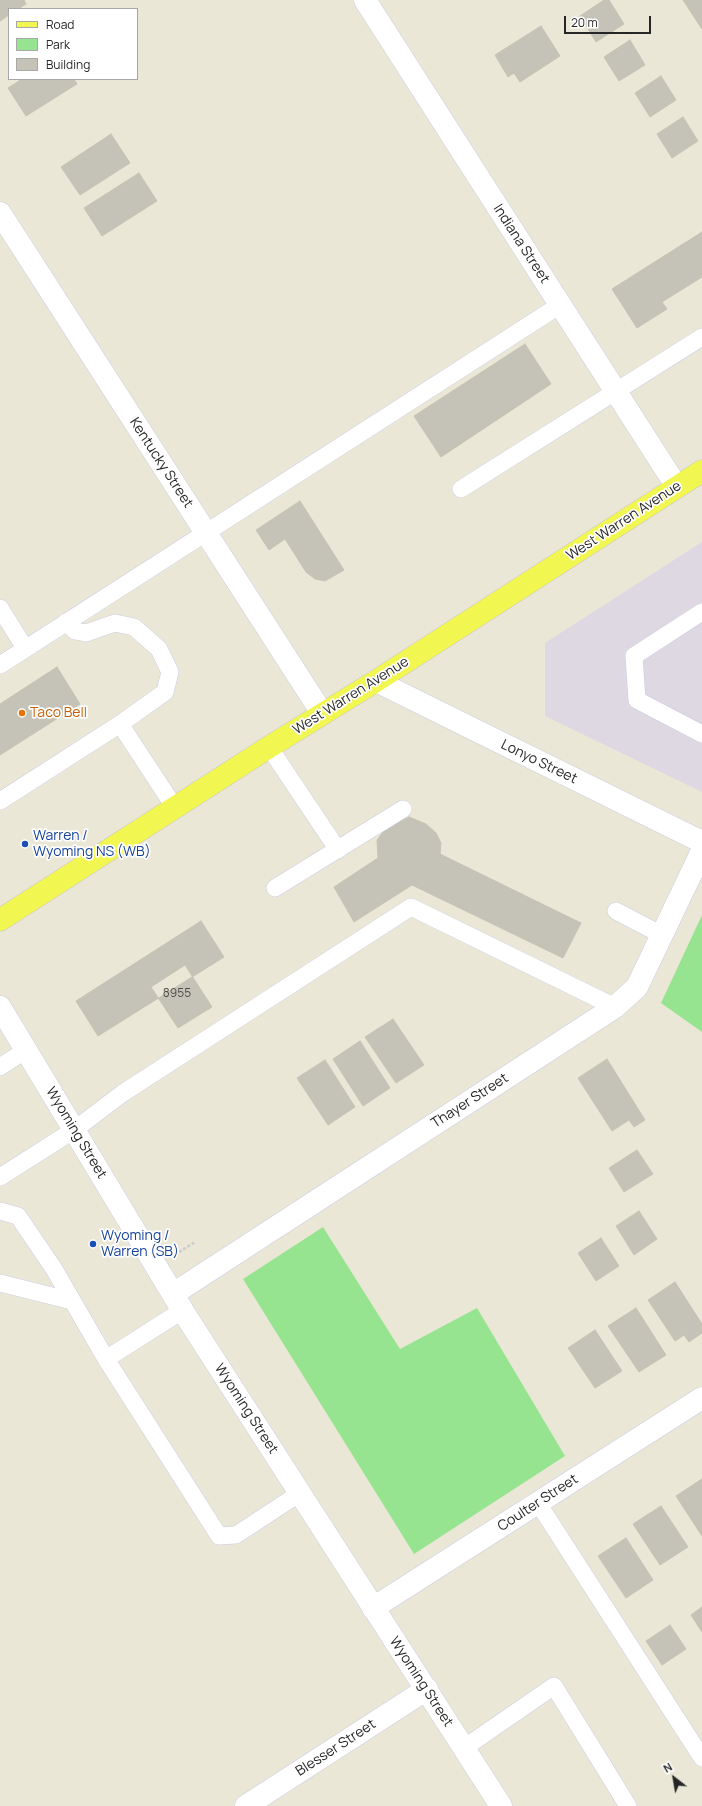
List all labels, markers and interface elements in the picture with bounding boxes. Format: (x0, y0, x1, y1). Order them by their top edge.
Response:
legend (8, 8, 138, 80)
scale bar (566, 8, 653, 34)
text: 20 m (571, 14, 598, 31)
text: Road (46, 16, 74, 33)
text: Park (46, 36, 70, 53)
text: Building (46, 56, 90, 73)
street label: Indiana Street (489, 201, 553, 287)
street label: Kentucky Street (126, 415, 196, 511)
street label: West Warren Avenue (563, 478, 685, 564)
street label: West Warren Avenue (290, 654, 412, 738)
place label: Taco Bell (30, 705, 87, 721)
marker: Taco Bell (17, 708, 27, 718)
street label: Lonyo Street (498, 736, 580, 788)
place label: Warren / Wyoming NS (WB) (33, 828, 151, 860)
marker: Warren / Wyoming NS (WB) (20, 839, 30, 849)
house number: 8955 (163, 987, 191, 1001)
street label: Thayer Street (428, 1070, 512, 1132)
street label: Wyoming Street (42, 1084, 110, 1182)
place label: Wyoming / Warren (SB) (101, 1228, 179, 1260)
marker: Wyoming / Warren (SB) (88, 1239, 98, 1249)
street label: Wyoming Street (211, 1361, 281, 1457)
street label: Coulter Street (495, 1471, 581, 1535)
street label: Wyoming Street (386, 1634, 456, 1730)
street label: Blesser Street (293, 1716, 379, 1780)
north arrow (654, 1758, 694, 1798)
text: N (660, 1759, 675, 1776)

